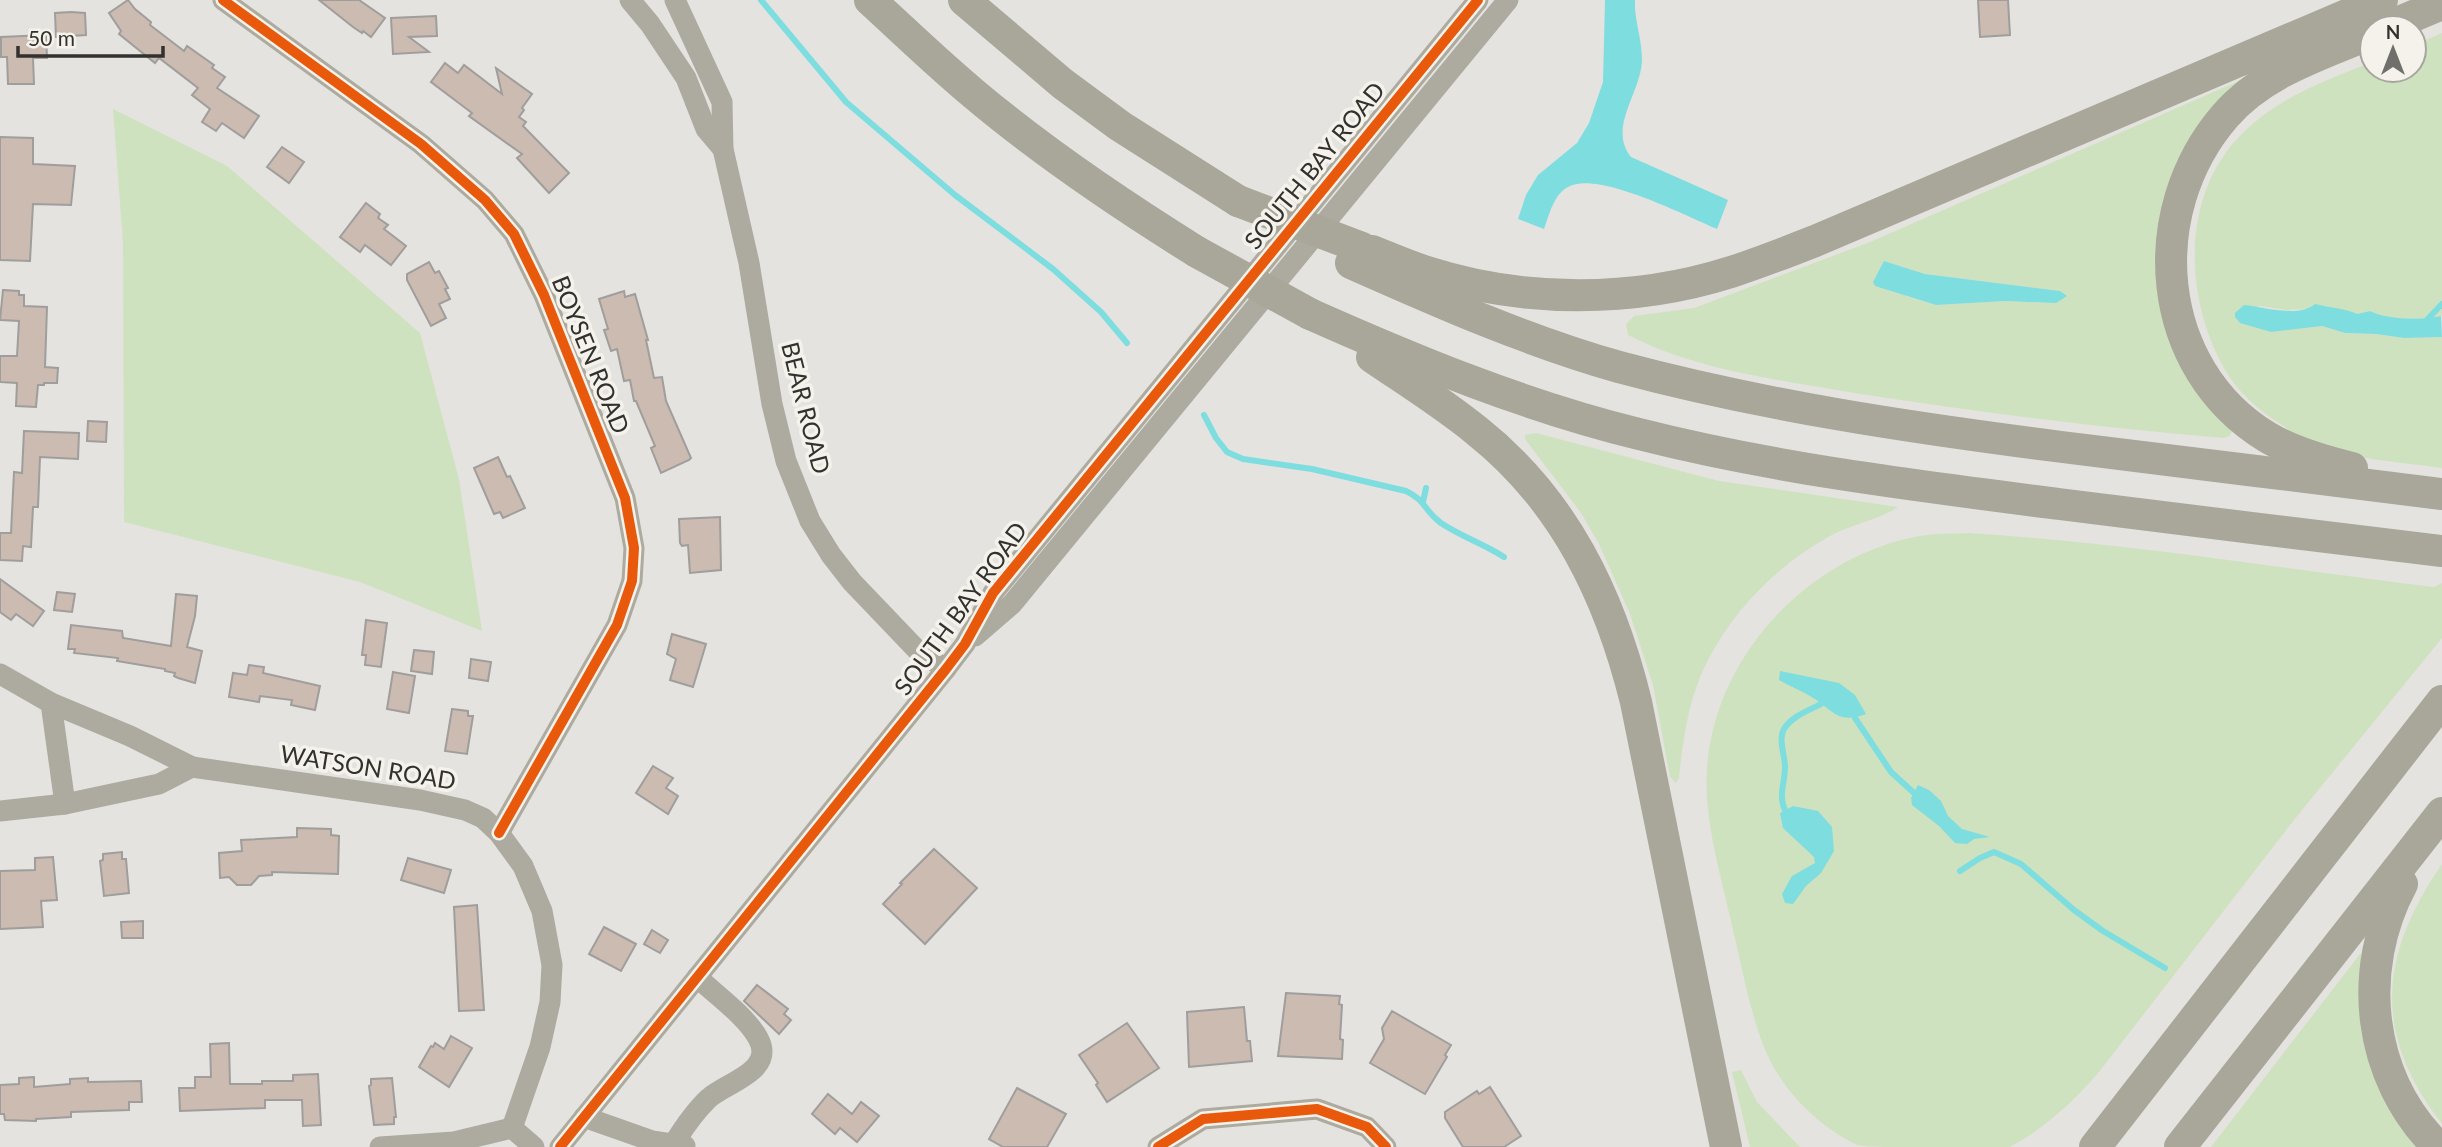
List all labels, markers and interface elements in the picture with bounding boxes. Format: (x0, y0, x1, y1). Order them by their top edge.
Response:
scale bar (18, 14, 163, 58)
north arrow (2358, 14, 2428, 84)
text: N (2386, 20, 2400, 43)
text: 50 m (28, 25, 75, 50)
street label: SOUTH BAY ROAD (1238, 76, 1390, 254)
street label: BOYSEN ROAD (547, 271, 636, 438)
street label: BEAR ROAD (776, 339, 837, 477)
street label: SOUTH BAY ROAD (887, 516, 1032, 700)
street label: WATSON ROAD (278, 738, 458, 795)

